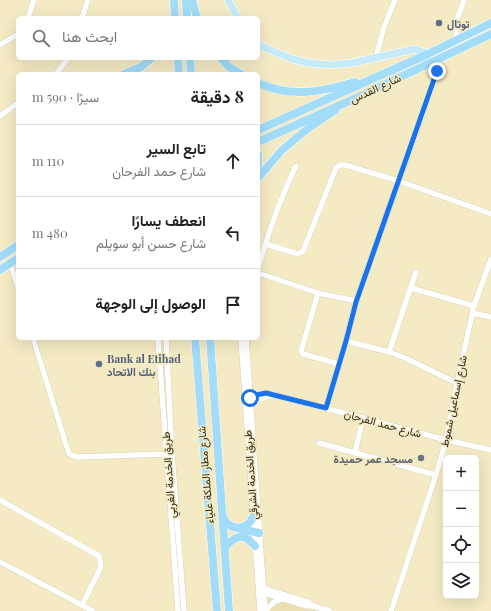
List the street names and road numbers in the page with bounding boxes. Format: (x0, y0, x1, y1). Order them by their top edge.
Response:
street label: شارع القدس (347, 69, 404, 107)
street label: شارع إسماعيل شموط (436, 353, 471, 448)
street label: شارع حمد الفرحان (342, 405, 424, 442)
street label: شارع مطار الملكة علياء (193, 425, 218, 524)
street label: طريق الخدمة الشرقي (239, 429, 264, 520)
street label: طريق الخدمة الغربي (157, 431, 182, 519)

